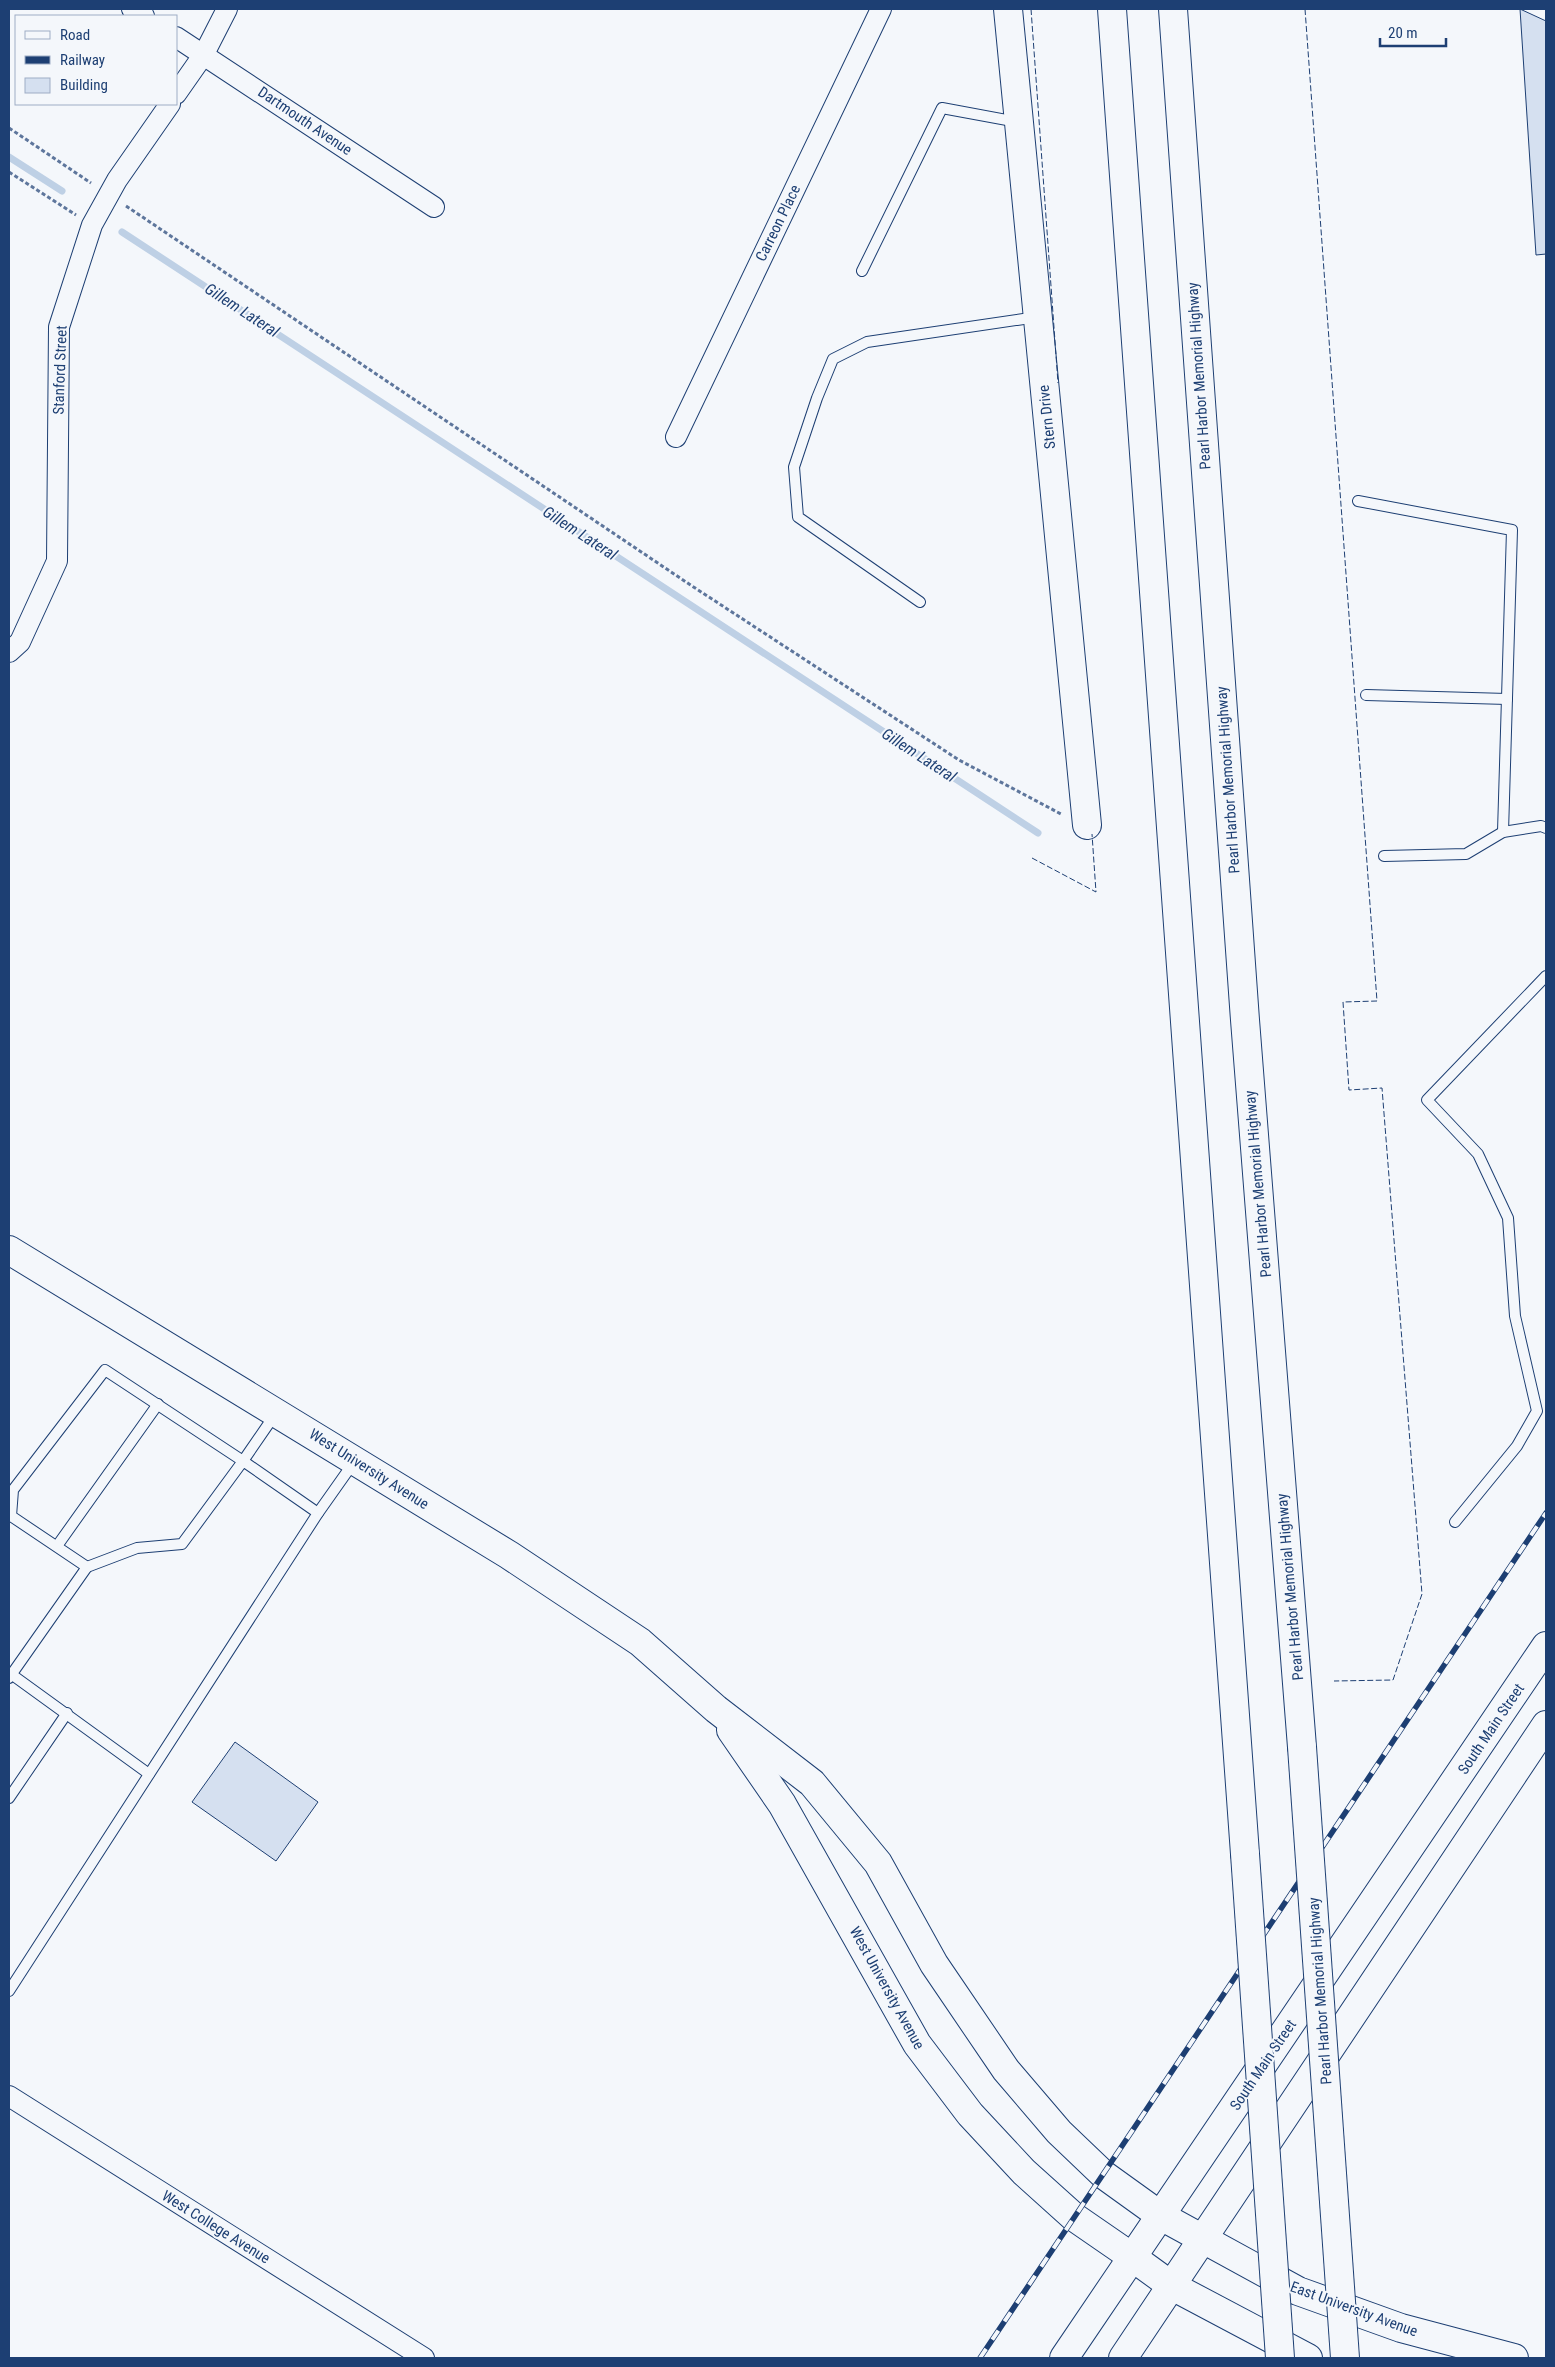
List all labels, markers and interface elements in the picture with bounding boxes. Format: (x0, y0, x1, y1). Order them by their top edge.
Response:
legend (15, 15, 178, 105)
scale bar (1380, 15, 1446, 47)
text: 20 m (1388, 24, 1418, 42)
text: Road (60, 26, 90, 44)
text: Railway (60, 51, 105, 69)
text: Building (60, 76, 108, 94)
street label: Dartmouth Avenue (255, 83, 355, 159)
street label: Carreon Place (752, 182, 804, 264)
water label: Gillem Lateral (201, 279, 283, 341)
street label: Pearl Harbor Memorial Highway (1183, 282, 1215, 470)
street label: Stanford Street (49, 325, 71, 415)
street label: Stern Drive (1035, 384, 1059, 450)
water label: Gillem Lateral (539, 502, 621, 564)
street label: Pearl Harbor Memorial Highway (1212, 686, 1244, 874)
water label: Gillem Lateral (878, 724, 960, 786)
street label: Pearl Harbor Memorial Highway (1241, 1090, 1275, 1278)
street label: West University Avenue (306, 1425, 432, 1513)
street label: Pearl Harbor Memorial Highway (1273, 1493, 1307, 1681)
street label: South Main Street (1454, 1680, 1528, 1778)
street label: Pearl Harbor Memorial Highway (1304, 1897, 1336, 2085)
street label: West University Avenue (846, 1923, 928, 2053)
street label: South Main Street (1226, 2016, 1300, 2114)
street label: West College Avenue (159, 2187, 273, 2267)
street label: East University Avenue (1288, 2278, 1420, 2340)

